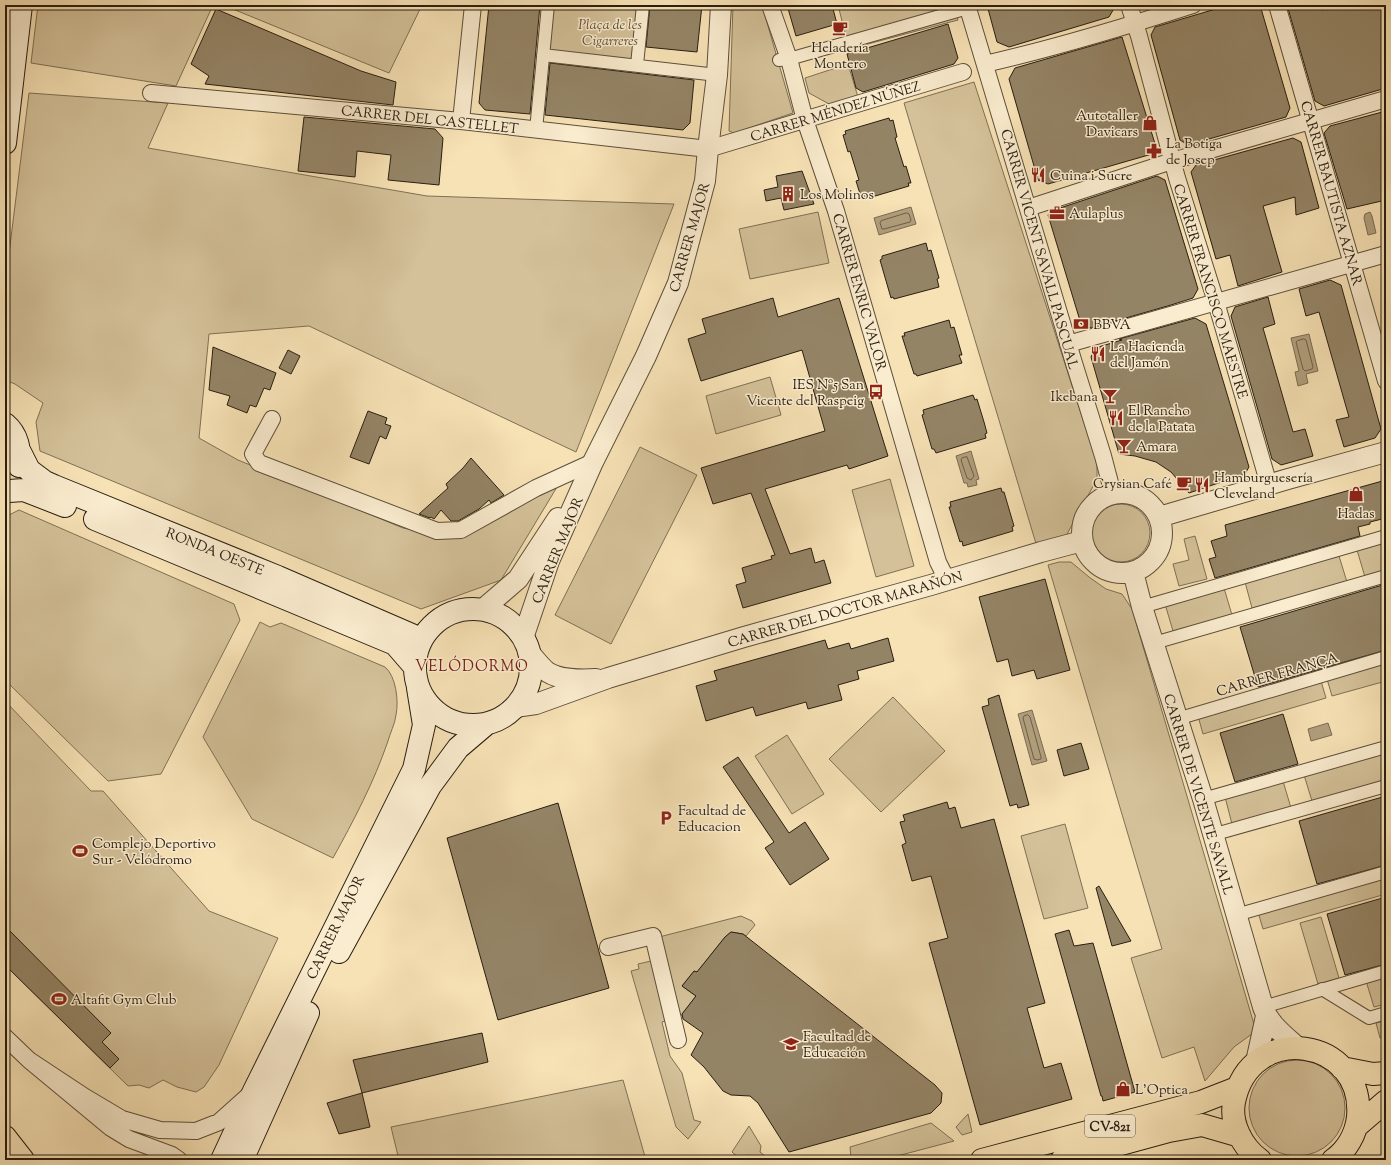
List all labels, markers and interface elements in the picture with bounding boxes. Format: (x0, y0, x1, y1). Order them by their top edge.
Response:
park label: Plaça de les Cigarreres (578, 16, 642, 52)
cafe icon: Heladería Montero (831, 19, 849, 37)
place label: Heladería Montero (811, 39, 869, 75)
street label: CARRER MÉNDEZ NÚÑEZ (748, 77, 923, 148)
street label: CARRER BAUTISTA AZNAR (1294, 99, 1366, 288)
street label: CARRER DEL CASTELLET (340, 102, 520, 140)
place label: Autotaller Davicars (1076, 107, 1139, 143)
shop icon: Autotaller Davicars (1141, 114, 1159, 132)
street label: CARRER VICENT SAVALL PASCUAL (994, 127, 1082, 372)
place label: La Botiga de Josep (1166, 135, 1223, 171)
pharmacy icon: La Botiga de Josep (1145, 142, 1163, 160)
restaurant icon: Cuina i Sucre (1029, 166, 1047, 184)
place label: Cuina i Sucre (1050, 167, 1132, 187)
street label: CARRER MAJOR (666, 180, 716, 295)
street label: CARRER FRANCISCO MAESTRE (1167, 182, 1252, 402)
building icon: Los Molinos (779, 185, 797, 203)
place label: Los Molinos (800, 186, 874, 206)
office icon: Aulaplus (1048, 204, 1066, 222)
place label: Aulaplus (1069, 205, 1123, 225)
street label: CARRER ENRIC VALOR (826, 211, 890, 374)
bank icon: BBVA (1072, 315, 1090, 333)
place label: BBVA (1093, 316, 1132, 336)
place label: La Hacienda del Jamón (1110, 338, 1185, 374)
restaurant icon: La Hacienda del Jamón (1089, 345, 1107, 363)
place label: IES Nº5 San Vicente del Raspeig (746, 376, 864, 412)
bus stop icon: IES Nº5 San Vicente del Raspeig (867, 383, 885, 401)
bar icon: Ikebana (1101, 387, 1119, 405)
place label: Ikebana (1051, 388, 1099, 408)
place label: El Rancho de la Patata (1128, 402, 1196, 438)
restaurant icon: El Rancho de la Patata (1107, 409, 1125, 427)
bar icon: Amara (1115, 437, 1133, 455)
place label: Amara (1136, 438, 1177, 458)
place label: Hamburguesería Cleveland (1214, 469, 1314, 505)
cafe icon: Crysian Café (1175, 474, 1193, 492)
place label: Crysian Café (1093, 475, 1172, 495)
restaurant icon: Hamburguesería Cleveland (1193, 476, 1211, 494)
shop icon: Hadas (1347, 485, 1365, 503)
street label: CARRER MAJOR (528, 494, 589, 607)
place label: Hadas (1337, 505, 1375, 525)
street label: RONDA OESTE (162, 524, 267, 582)
street label: CARRER DEL DOCTOR MARAÑÓN (726, 568, 965, 654)
street label: CARRER FRANÇA (1214, 649, 1341, 703)
district label: VELÓDORMO (415, 655, 529, 678)
street label: CARRER DE VICENTE SAVALL (1157, 692, 1237, 898)
place label: Facultad de Educacion (678, 802, 746, 838)
parking icon: Facultad de Educacion (657, 809, 675, 827)
place label: Complejo Deportivo Sur - Velódromo (92, 835, 216, 871)
sports icon: Complejo Deportivo Sur - Velódromo (71, 842, 89, 860)
street label: CARRER MAJOR (303, 872, 371, 983)
sports icon: Altafit Gym Club (50, 990, 68, 1008)
place label: Altafit Gym Club (71, 991, 177, 1011)
place label: Facultad de Educación (803, 1028, 871, 1064)
school or university icon: Facultad de Educación (782, 1035, 800, 1053)
shop icon: L'Optica (1114, 1080, 1132, 1098)
place label: L'Optica (1135, 1081, 1188, 1101)
road number: CV-821 (1085, 1115, 1135, 1137)

